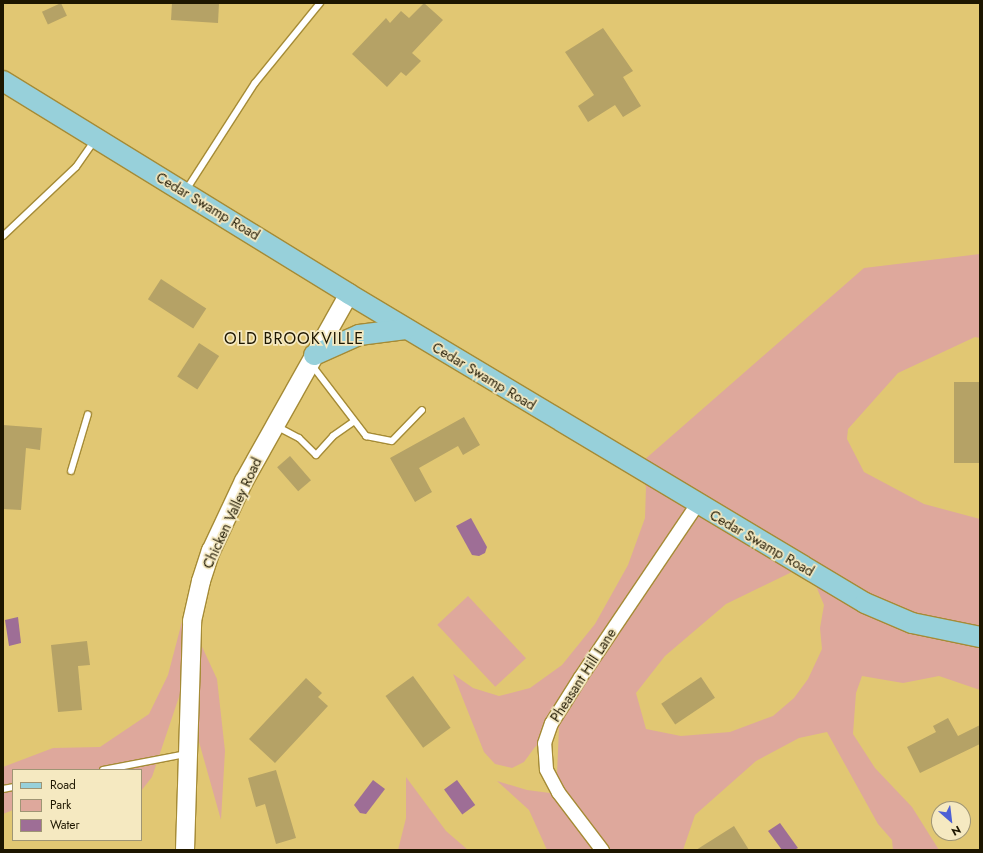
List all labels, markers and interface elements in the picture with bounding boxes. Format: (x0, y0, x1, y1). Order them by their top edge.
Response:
street label: Cedar Swamp Road (153, 168, 263, 244)
district label: OLD BROOKVILLE (224, 329, 364, 349)
street label: Cedar Swamp Road (429, 338, 539, 414)
street label: Chicken Valley Road (199, 455, 265, 571)
street label: Cedar Swamp Road (707, 506, 817, 580)
street label: Pheasant Hill Lane (547, 625, 619, 725)
legend (12, 769, 142, 841)
text: Road (50, 776, 76, 794)
text: Park (50, 796, 71, 814)
north arrow (931, 801, 971, 841)
text: Water (50, 816, 80, 834)
text: N (949, 822, 964, 840)

